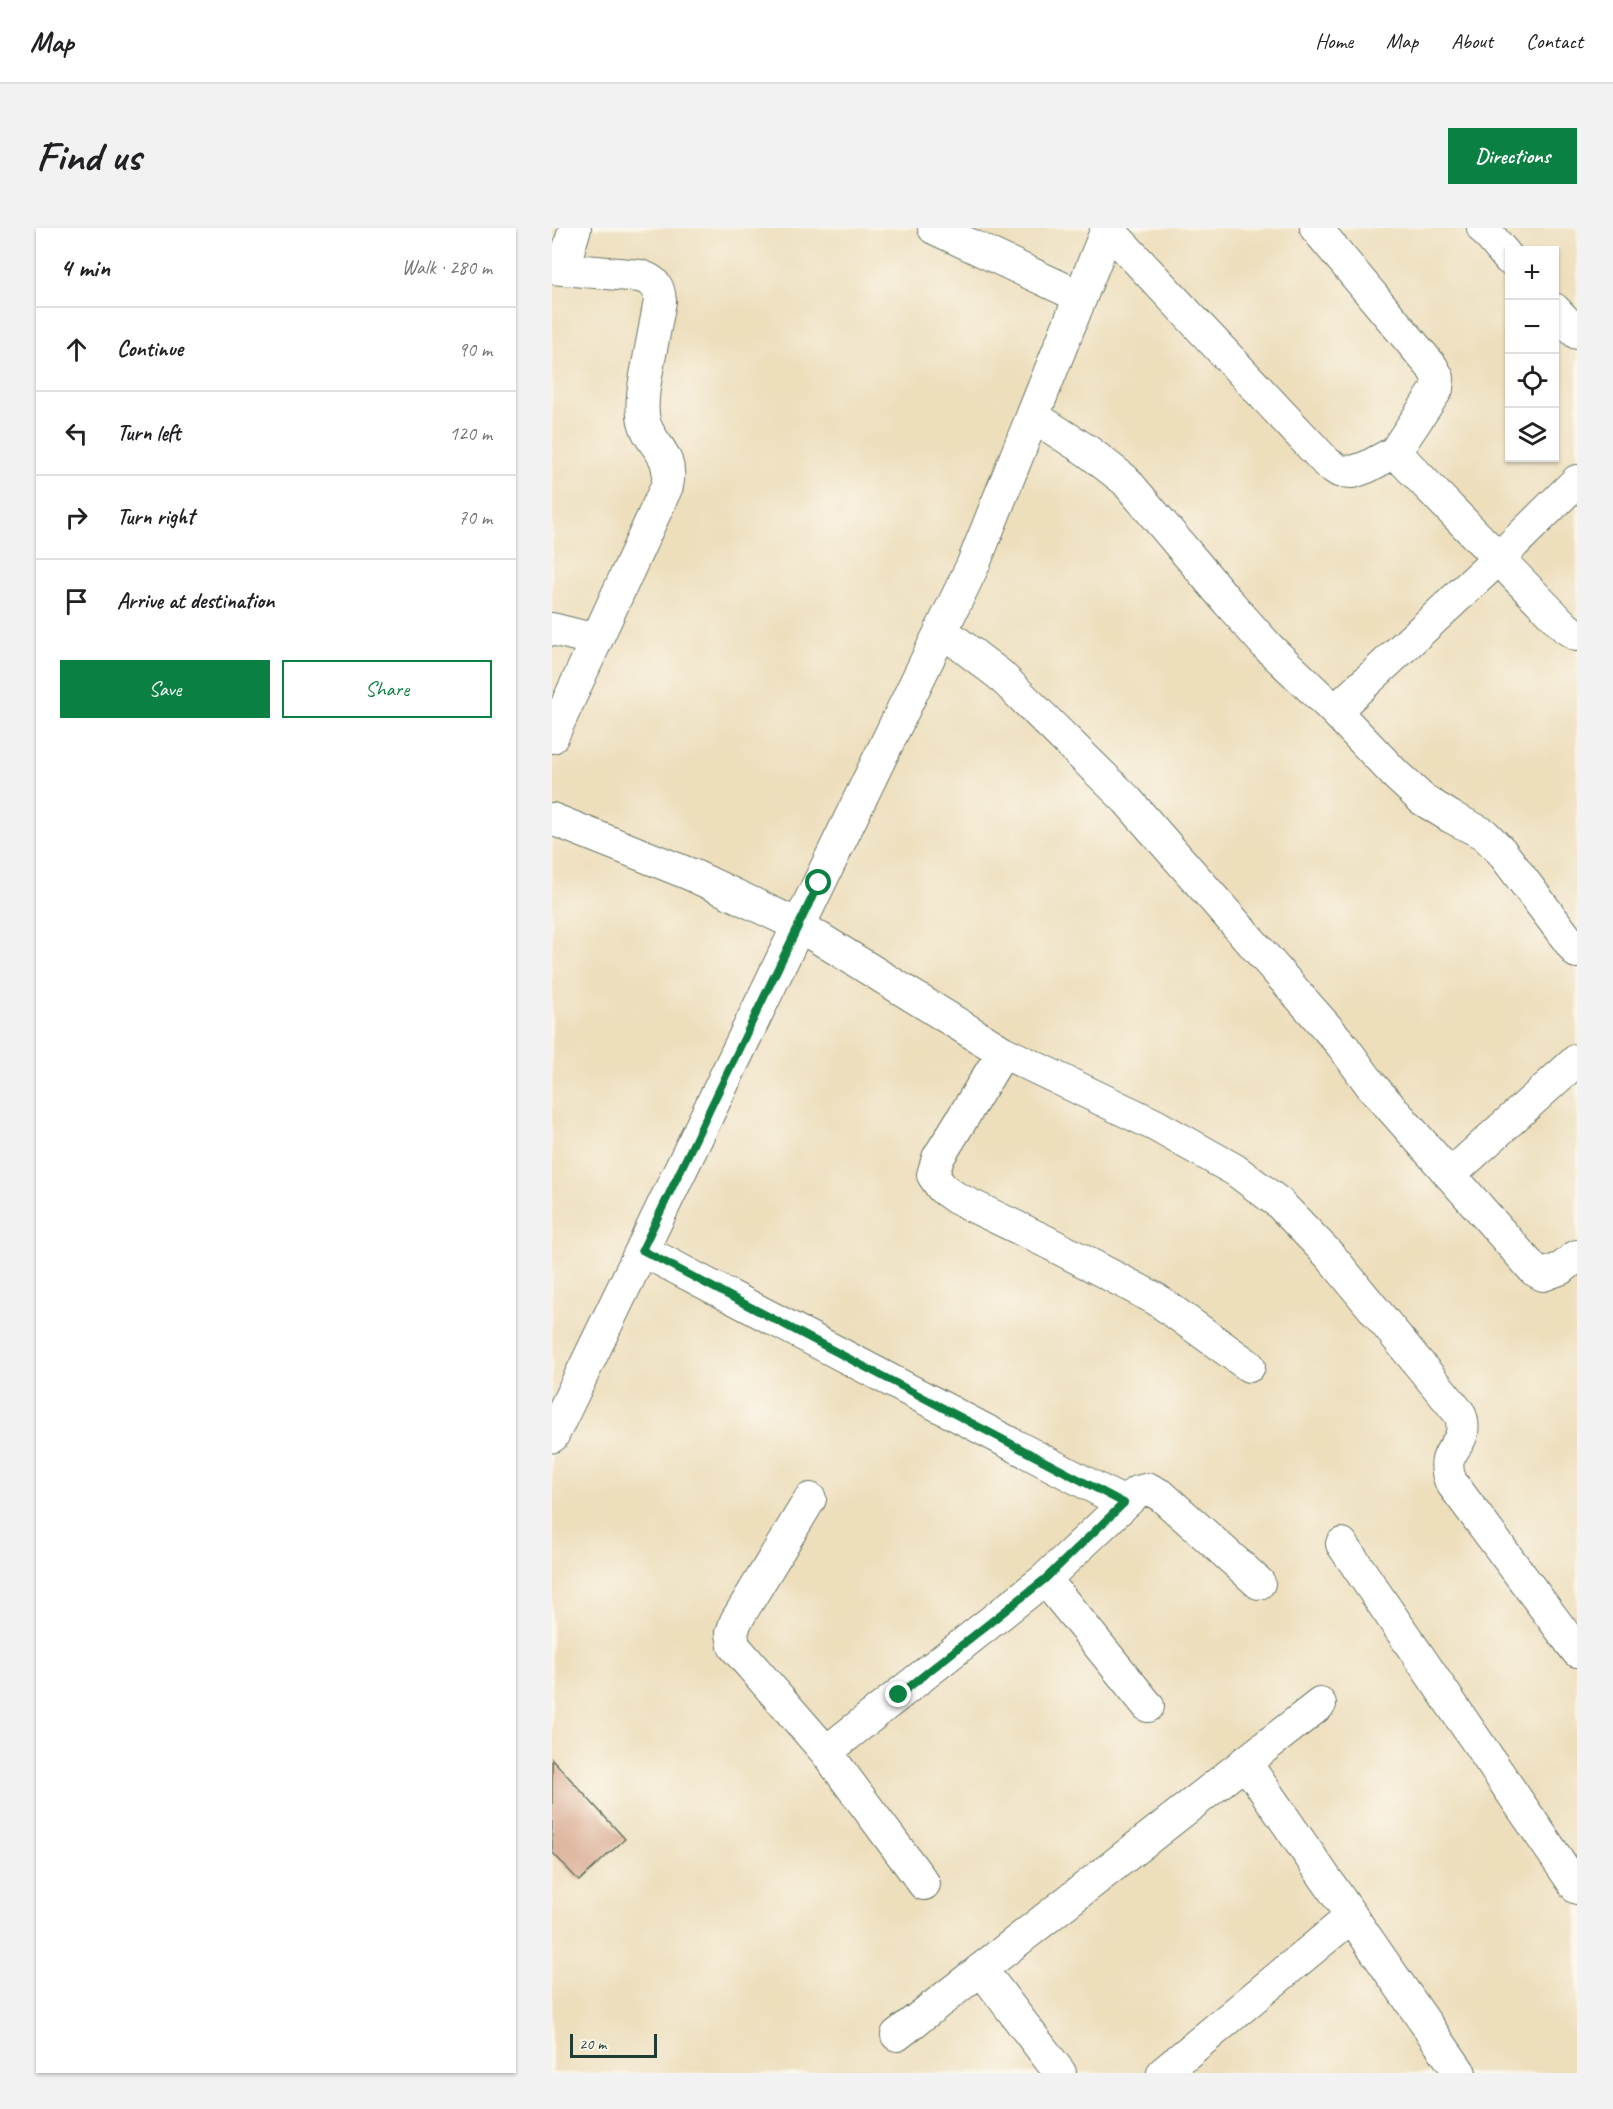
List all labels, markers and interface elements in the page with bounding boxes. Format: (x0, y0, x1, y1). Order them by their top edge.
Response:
text: Map (30, 24, 73, 59)
text: Home (1315, 28, 1353, 54)
text: Map (1386, 28, 1418, 54)
text: About (1451, 28, 1493, 54)
text: Contact (1526, 28, 1583, 54)
button: Directions (1448, 128, 1577, 184)
text: Find us (36, 130, 141, 183)
map controls (1505, 246, 1559, 462)
button: + (1505, 246, 1559, 300)
text: 4 min (60, 251, 110, 284)
text: Walk · 280 m (402, 255, 492, 280)
button: − (1505, 300, 1559, 354)
icon: ahead (60, 333, 93, 366)
text: Continue (117, 335, 183, 363)
text: 90 m (458, 337, 492, 362)
button: locate (1505, 354, 1559, 408)
button: layers (1505, 408, 1559, 462)
icon: left (60, 417, 93, 450)
text: Turn left (117, 419, 181, 447)
text: 120 m (449, 421, 492, 446)
icon: right (60, 501, 93, 534)
text: Turn right (117, 503, 194, 531)
text: 70 m (458, 505, 492, 530)
icon: arrive (60, 585, 93, 618)
text: Arrive at destination (117, 587, 274, 615)
button: Save (60, 660, 270, 718)
button: Share (282, 660, 492, 718)
route start (805, 869, 831, 895)
route end (885, 1681, 911, 1707)
scale bar (570, 2031, 657, 2058)
text: 20 m (579, 2034, 606, 2054)

